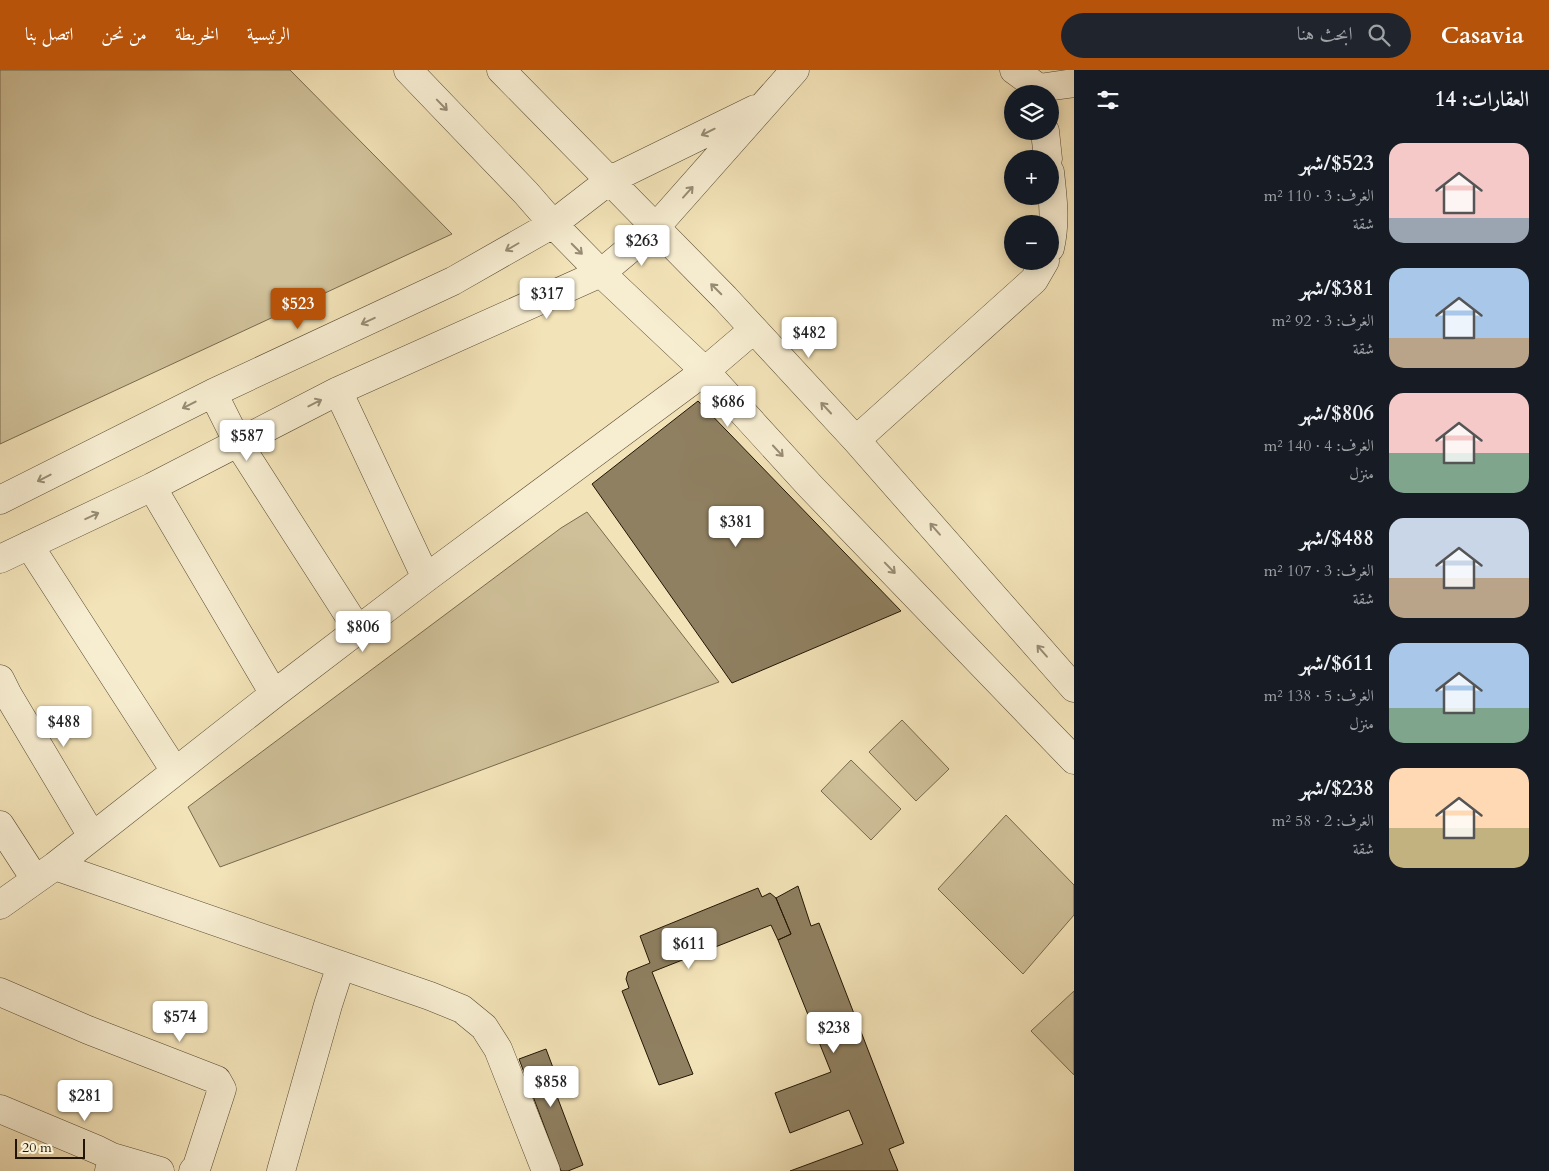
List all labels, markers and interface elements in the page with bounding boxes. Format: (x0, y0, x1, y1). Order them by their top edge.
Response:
search box (1061, 13, 1411, 58)
text: Casavia (1441, 19, 1524, 52)
text: ابحث هنا (1297, 21, 1353, 47)
icon: search (1365, 21, 1393, 49)
text: اتصل بنا (25, 22, 73, 47)
text: من نحن (101, 22, 147, 47)
text: الخريطة (175, 22, 219, 47)
text: الرئيسية (247, 22, 290, 47)
map controls (1004, 85, 1059, 270)
button: layers (1004, 85, 1059, 140)
text: العقارات: 14 (1435, 85, 1529, 114)
icon: filters (1094, 86, 1122, 114)
one-way arrow (435, 99, 448, 111)
one-way arrow (701, 128, 716, 137)
text: $523/شهر (1299, 149, 1374, 178)
button: + (1004, 150, 1059, 205)
icon: home (1429, 163, 1489, 223)
one-way arrow (682, 185, 694, 198)
text: الغرف: 3 · 110 m² (1264, 185, 1374, 207)
text: شقة (1353, 213, 1374, 235)
button: − (1004, 215, 1059, 270)
pin: $263 (612, 224, 672, 267)
text: $263 (626, 230, 658, 252)
one-way arrow (506, 243, 520, 253)
one-way arrow (571, 243, 583, 255)
text: $381/شهر (1299, 274, 1374, 303)
pin: $317 (517, 278, 577, 320)
text: $317 (531, 283, 563, 305)
one-way arrow (710, 283, 722, 295)
pin: $523 (268, 288, 328, 330)
icon: home (1429, 288, 1489, 348)
text: $523 (282, 293, 314, 315)
text: الغرف: 3 · 92 m² (1272, 310, 1374, 332)
pin: $482 (779, 316, 839, 359)
one-way arrow (361, 317, 376, 326)
text: $482 (793, 322, 825, 344)
text: شقة (1353, 338, 1374, 360)
pin: $686 (698, 386, 758, 428)
text: $686 (712, 391, 744, 413)
one-way arrow (307, 398, 322, 408)
text: $806/شهر (1299, 399, 1374, 428)
one-way arrow (182, 401, 197, 410)
one-way arrow (820, 402, 832, 415)
icon: home (1429, 413, 1489, 473)
pin: $587 (217, 420, 277, 462)
text: $587 (231, 425, 263, 447)
text: الغرف: 4 · 140 m² (1264, 435, 1374, 457)
one-way arrow (772, 444, 784, 457)
text: منزل (1349, 463, 1374, 485)
one-way arrow (37, 474, 52, 483)
pin: $381 (706, 506, 766, 548)
one-way arrow (84, 510, 99, 520)
text: $381 (720, 511, 752, 533)
one-way arrow (929, 523, 940, 536)
text: $488/شهر (1299, 524, 1374, 553)
icon: home (1429, 538, 1489, 598)
text: الغرف: 3 · 107 m² (1264, 560, 1374, 582)
one-way arrow (884, 562, 896, 575)
text: شقة (1353, 588, 1374, 610)
pin: $806 (333, 610, 393, 653)
text: $806 (347, 616, 379, 638)
one-way arrow (1036, 645, 1048, 658)
text: $611/شهر (1299, 649, 1374, 678)
icon: home (1429, 663, 1489, 723)
text: الغرف: 5 · 138 m² (1264, 685, 1374, 707)
pin: $488 (34, 706, 94, 748)
text: $488 (48, 711, 80, 733)
text: منزل (1349, 713, 1374, 735)
text: $238/شهر (1299, 774, 1374, 803)
icon: home (1429, 788, 1489, 848)
text: الغرف: 2 · 58 m² (1272, 810, 1374, 832)
text: شقة (1353, 838, 1374, 860)
pin: $611 (659, 928, 719, 970)
text: $611 (673, 933, 705, 955)
pin: $574 (150, 1000, 210, 1043)
text: $574 (164, 1006, 196, 1028)
pin: $238 (804, 1012, 864, 1054)
text: $238 (818, 1017, 850, 1039)
pin: $858 (521, 1066, 581, 1108)
text: $858 (535, 1071, 567, 1093)
pin: $281 (55, 1080, 115, 1122)
text: $281 (69, 1085, 101, 1107)
scale bar (15, 1136, 85, 1159)
text: 20 m (22, 1138, 52, 1157)

